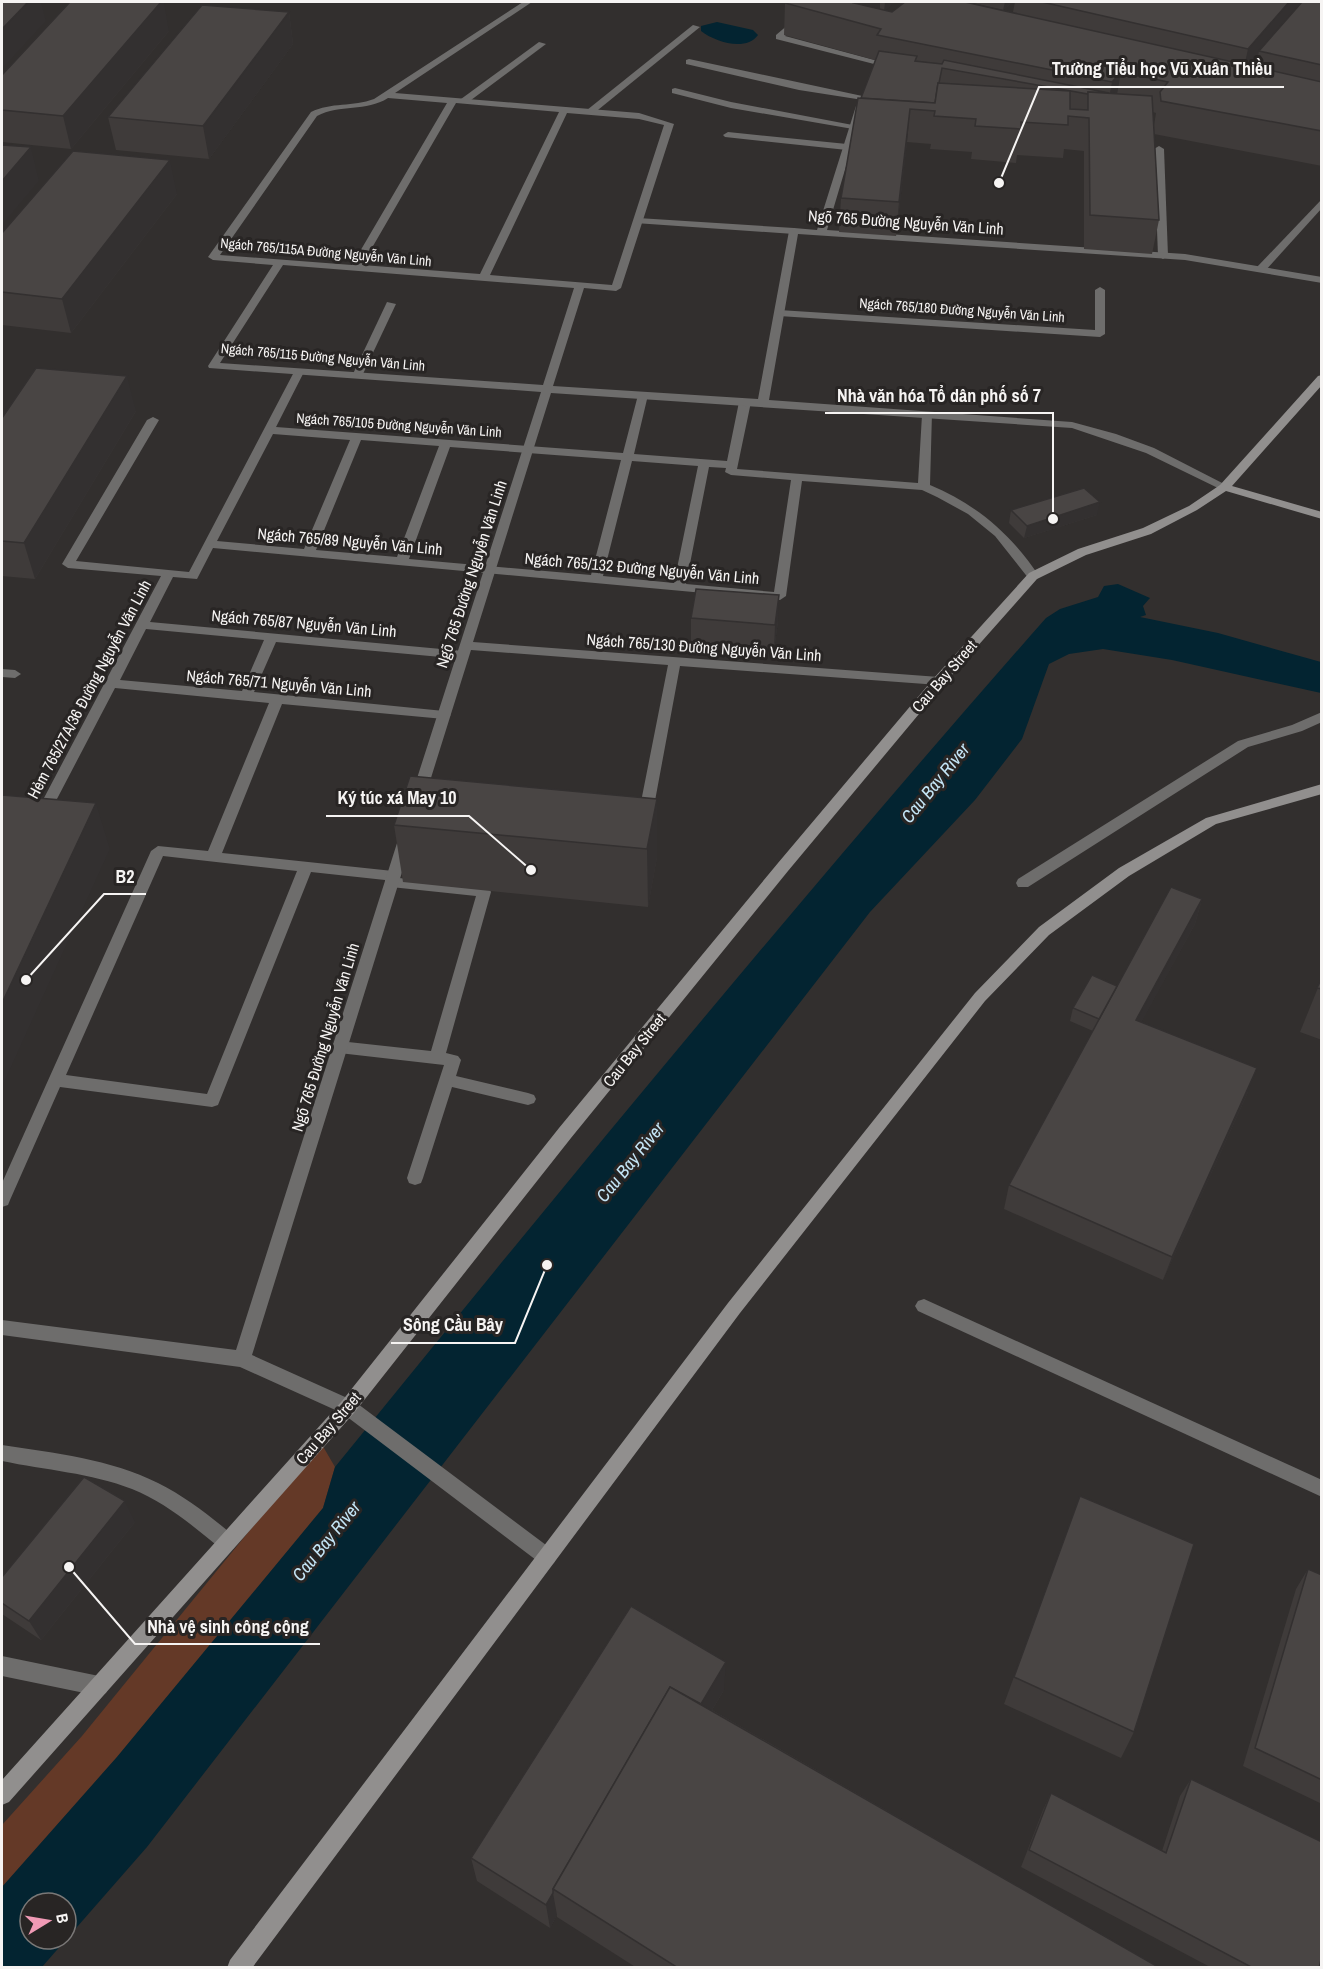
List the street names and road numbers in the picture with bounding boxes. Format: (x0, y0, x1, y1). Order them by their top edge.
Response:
street label: Ngõ 765 Đường Nguyễn Văn Linh (807, 204, 1005, 240)
street label: Ngách 765/115A Đường Nguyễn Văn Linh (220, 234, 432, 270)
street label: Ngách 765/180 Đường Nguyễn Văn Linh (859, 294, 1065, 326)
street label: Ngách 765/115 Đường Nguyễn Văn Linh (220, 339, 426, 375)
street label: Ngách 765/105 Đường Nguyễn Văn Linh (296, 409, 502, 441)
street label: Ngõ 765 Đường Nguyễn Văn Linh (430, 477, 512, 671)
street label: Ngách 765/89 Nguyễn Văn Linh (257, 522, 443, 560)
street label: Ngách 765/132 Đường Nguyễn Văn Linh (524, 547, 760, 589)
street label: Hẻm 765/27A/36 Đường Nguyễn Văn Linh (22, 576, 156, 802)
street label: Ngách 765/87 Nguyễn Văn Linh (211, 604, 397, 642)
street label: Ngách 765/130 Đường Nguyễn Văn Linh (586, 628, 822, 666)
street label: Cau Bay Street (907, 635, 982, 717)
street label: Ngách 765/71 Nguyễn Văn Linh (186, 664, 372, 702)
street label: Ngõ 765 Đường Nguyễn Văn Linh (286, 940, 364, 1134)
street label: Cau Bay Street (597, 1008, 671, 1091)
street label: Cau Bay Street (291, 1387, 366, 1469)

